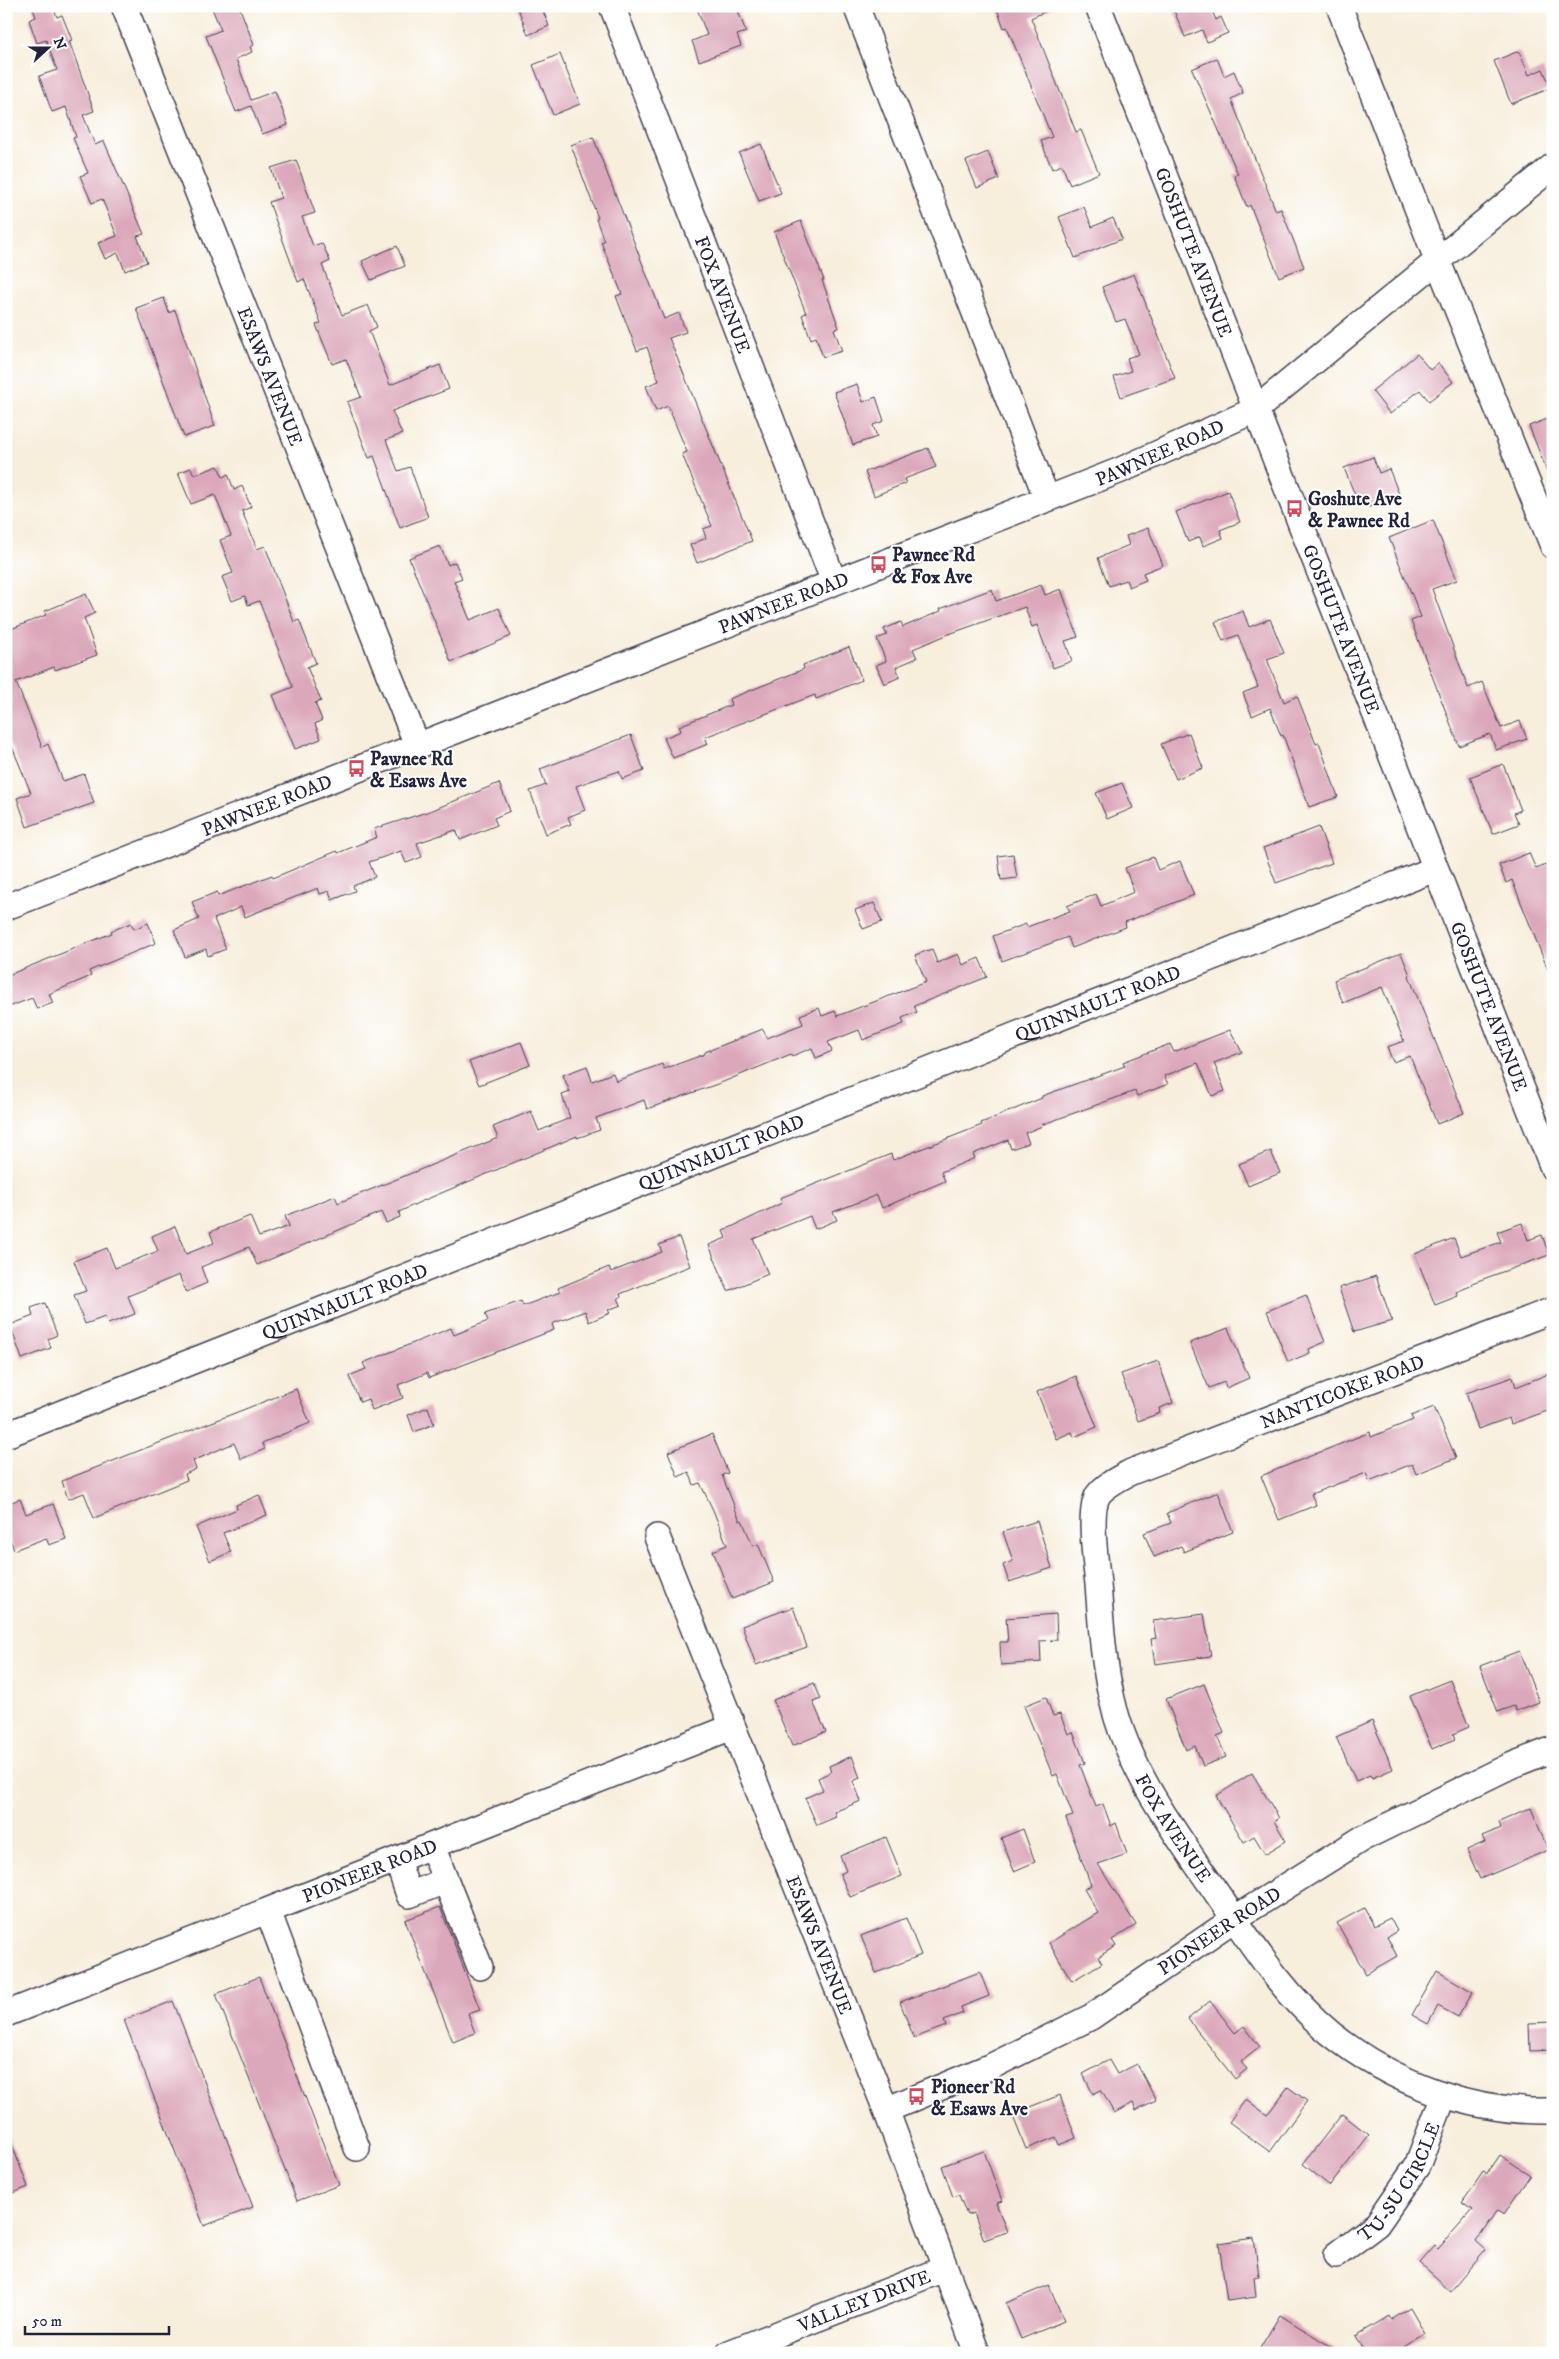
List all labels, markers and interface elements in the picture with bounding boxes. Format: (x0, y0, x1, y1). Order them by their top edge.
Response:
north arrow (22, 22, 72, 72)
text: N (49, 35, 70, 53)
street label: GOSHUTE AVENUE (1149, 164, 1236, 340)
street label: FOX AVENUE (689, 233, 755, 357)
street label: ESAWS AVENUE (231, 304, 307, 449)
street label: PAWNEE ROAD (1093, 415, 1228, 492)
place label: Goshute Ave & Pawnee Rd (1308, 488, 1410, 533)
bus stop icon: Goshute Ave & Pawnee Rd (1284, 499, 1304, 519)
street label: GOSHUTE AVENUE (1297, 541, 1384, 718)
place label: Pawnee Rd & Fox Ave (892, 544, 975, 589)
bus stop icon: Pawnee Rd & Fox Ave (868, 555, 888, 575)
street label: PAWNEE ROAD (715, 568, 852, 640)
place label: Pawnee Rd & Esaws Ave (370, 748, 467, 793)
bus stop icon: Pawnee Rd & Esaws Ave (346, 759, 366, 779)
street label: PAWNEE ROAD (199, 770, 336, 842)
street label: GOSHUTE AVENUE (1445, 919, 1532, 1095)
street label: QUINNAULT ROAD (1012, 961, 1184, 1047)
street label: QUINNAULT ROAD (635, 1110, 808, 1196)
street label: QUINNAULT ROAD (259, 1259, 431, 1346)
street label: NANTICOKE ROAD (1257, 1351, 1428, 1434)
street label: FOX AVENUE (1129, 1771, 1216, 1887)
street label: PIONEER ROAD (299, 1835, 441, 1909)
street label: ESAWS AVENUE (781, 1873, 857, 2018)
street label: PIONEER ROAD (1154, 1882, 1286, 1981)
place label: Pioneer Rd & Esaws Ave (931, 2076, 1028, 2121)
bus stop icon: Pioneer Rd & Esaws Ave (907, 2087, 927, 2107)
street label: TU-SU CIRCLE (1354, 2119, 1446, 2247)
street label: VALLEY DRIVE (794, 2265, 934, 2338)
scale bar (25, 2304, 169, 2336)
text: 50 m (32, 2312, 62, 2331)

